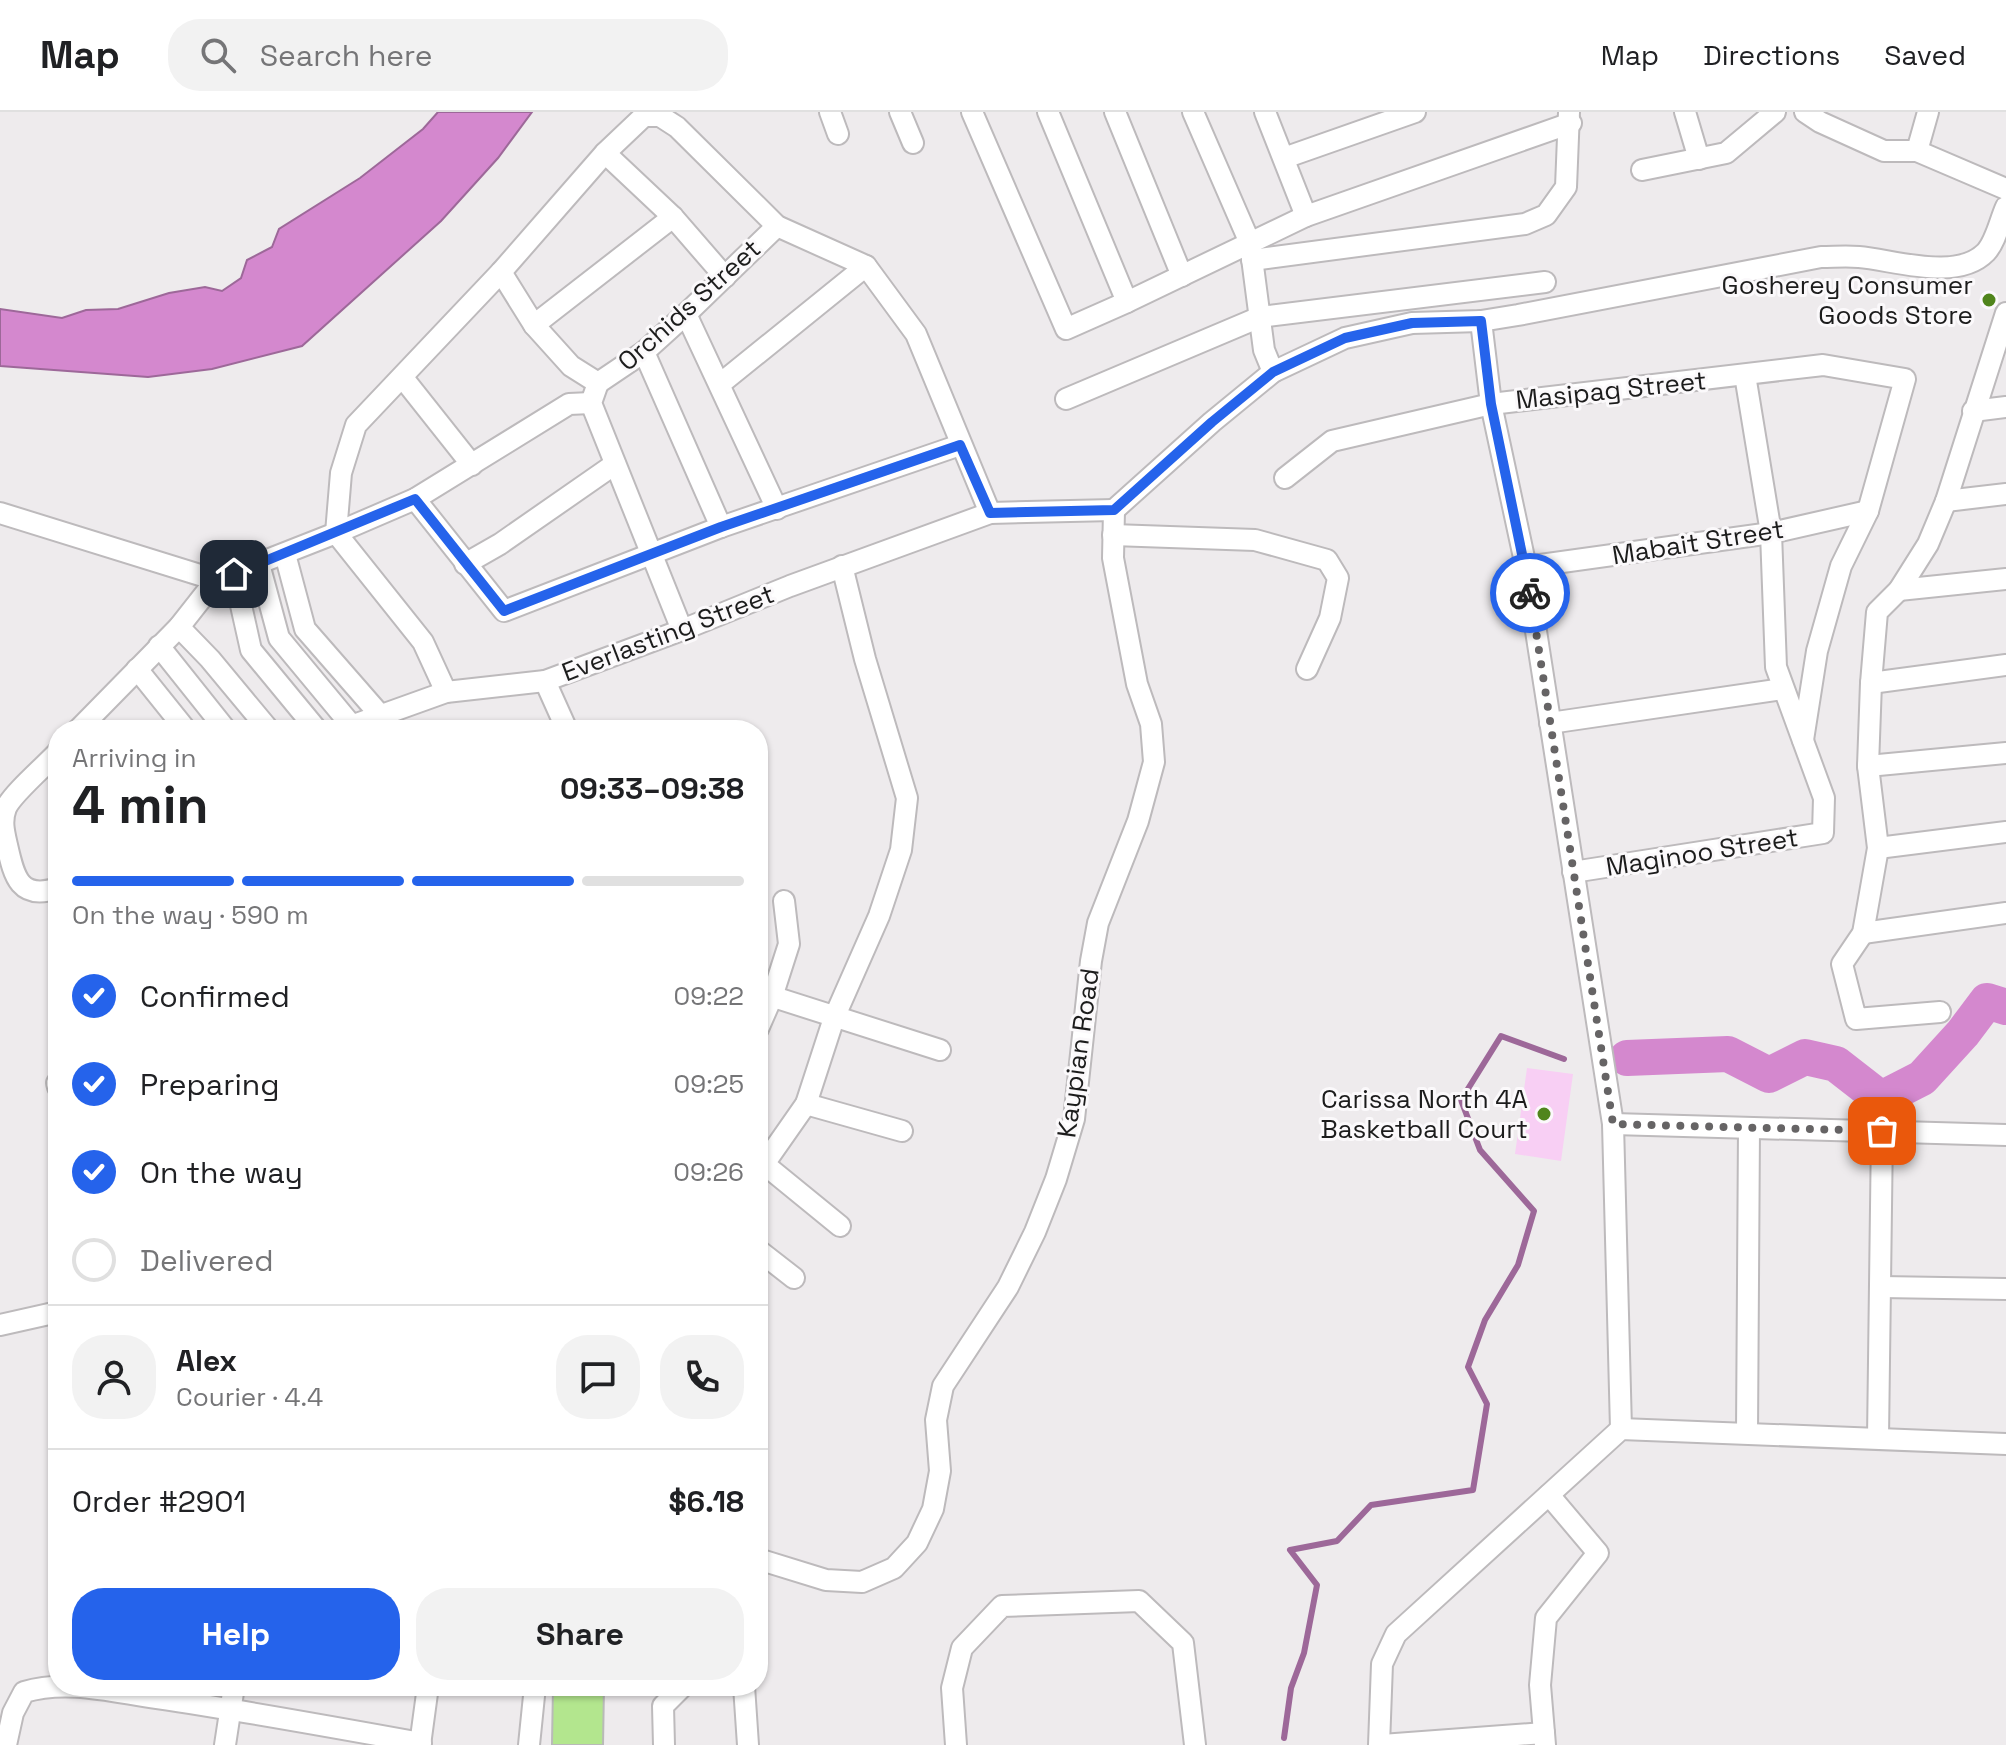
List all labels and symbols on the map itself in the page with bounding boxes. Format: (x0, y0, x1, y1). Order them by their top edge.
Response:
street label: Orchids Street (610, 232, 768, 378)
place label: Gosherey Consumer Goods Store (1722, 268, 1973, 332)
marker: Gosherey Consumer Goods Store (1980, 291, 1998, 309)
street label: Masipag Street (1514, 363, 1708, 417)
street label: Mabait Street (1610, 512, 1786, 572)
pin (200, 540, 268, 608)
courier (1490, 553, 1570, 633)
street label: Everlasting Street (557, 577, 779, 689)
street label: Maginoo Street (1603, 820, 1801, 884)
street label: Kaypian Road (1049, 966, 1107, 1140)
place label: Carissa North 4A Basketball Court (1321, 1082, 1528, 1146)
pin (1848, 1097, 1916, 1165)
marker: Carissa North 4A Basketball Court (1535, 1105, 1553, 1123)

